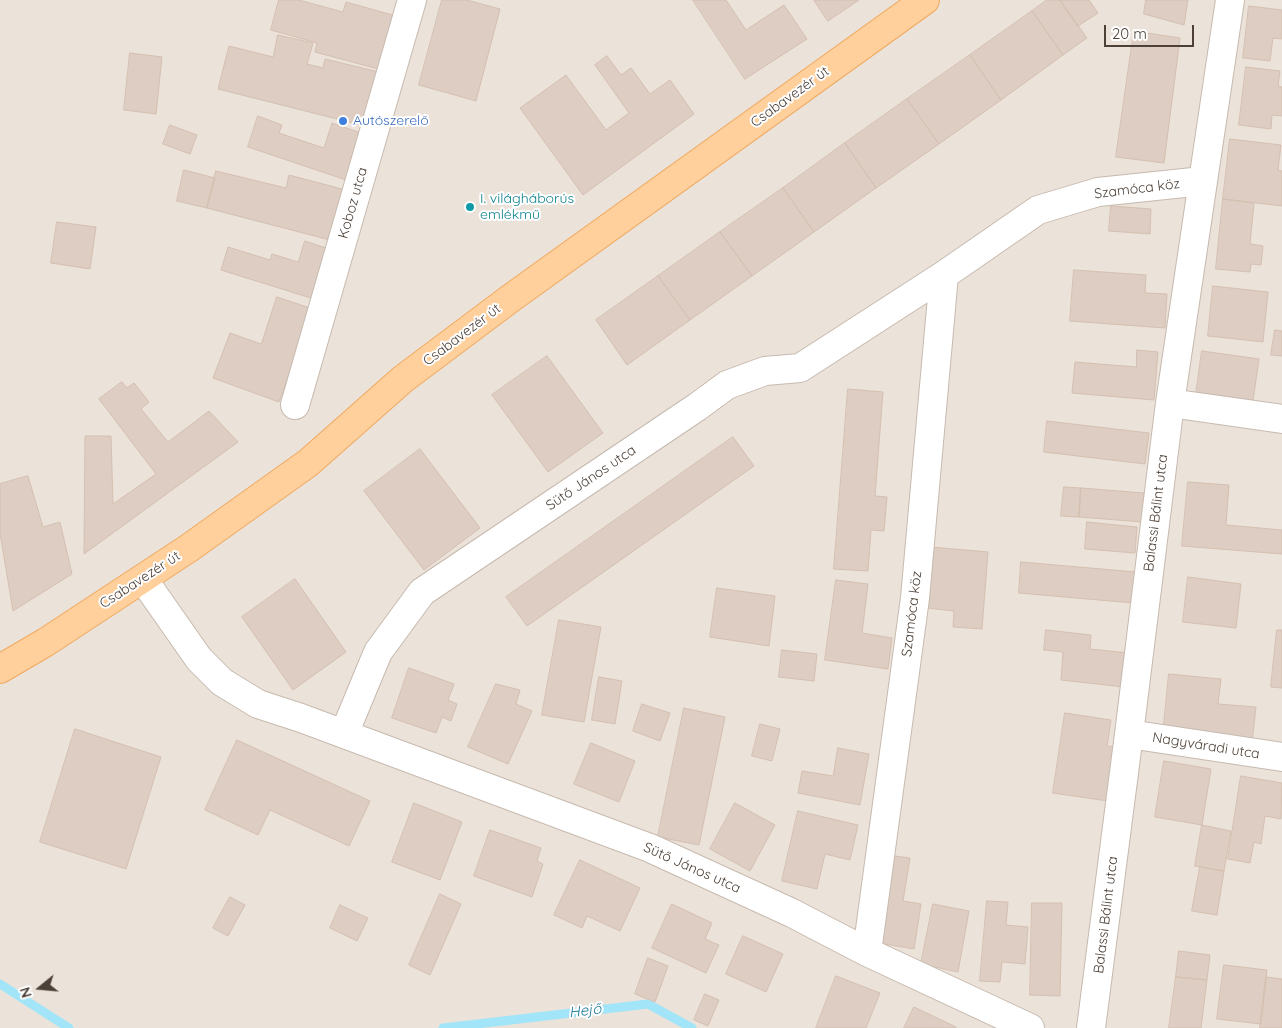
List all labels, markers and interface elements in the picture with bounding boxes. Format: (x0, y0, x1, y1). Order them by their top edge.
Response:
scale bar (1107, 15, 1197, 47)
text: 20 m (1112, 24, 1147, 43)
street label: Csabavezér út (748, 63, 832, 131)
place label: Autószerelő (353, 113, 429, 129)
marker: Autószerelő (337, 115, 349, 127)
street label: Koboz utca (335, 165, 371, 241)
street label: Szamóca köz (1093, 175, 1181, 203)
place label: I. világháborús emlékmű (480, 191, 574, 223)
marker: I. világháborús emlékmű (464, 201, 476, 213)
street label: Csabavezér út (420, 300, 504, 370)
street label: Sütő János utca (543, 442, 639, 514)
street label: Balassi Bálint utca (1140, 453, 1172, 573)
street label: Csabavezér út (97, 548, 183, 612)
street label: Szamóca köz (898, 570, 926, 658)
street label: Nagyváradi utca (1151, 729, 1261, 763)
street label: Sütő János utca (641, 839, 743, 897)
street label: Balassi Bálint utca (1090, 855, 1122, 975)
north arrow (15, 963, 65, 1013)
text: N (16, 985, 36, 1000)
water label: Hejő (568, 1000, 602, 1022)

